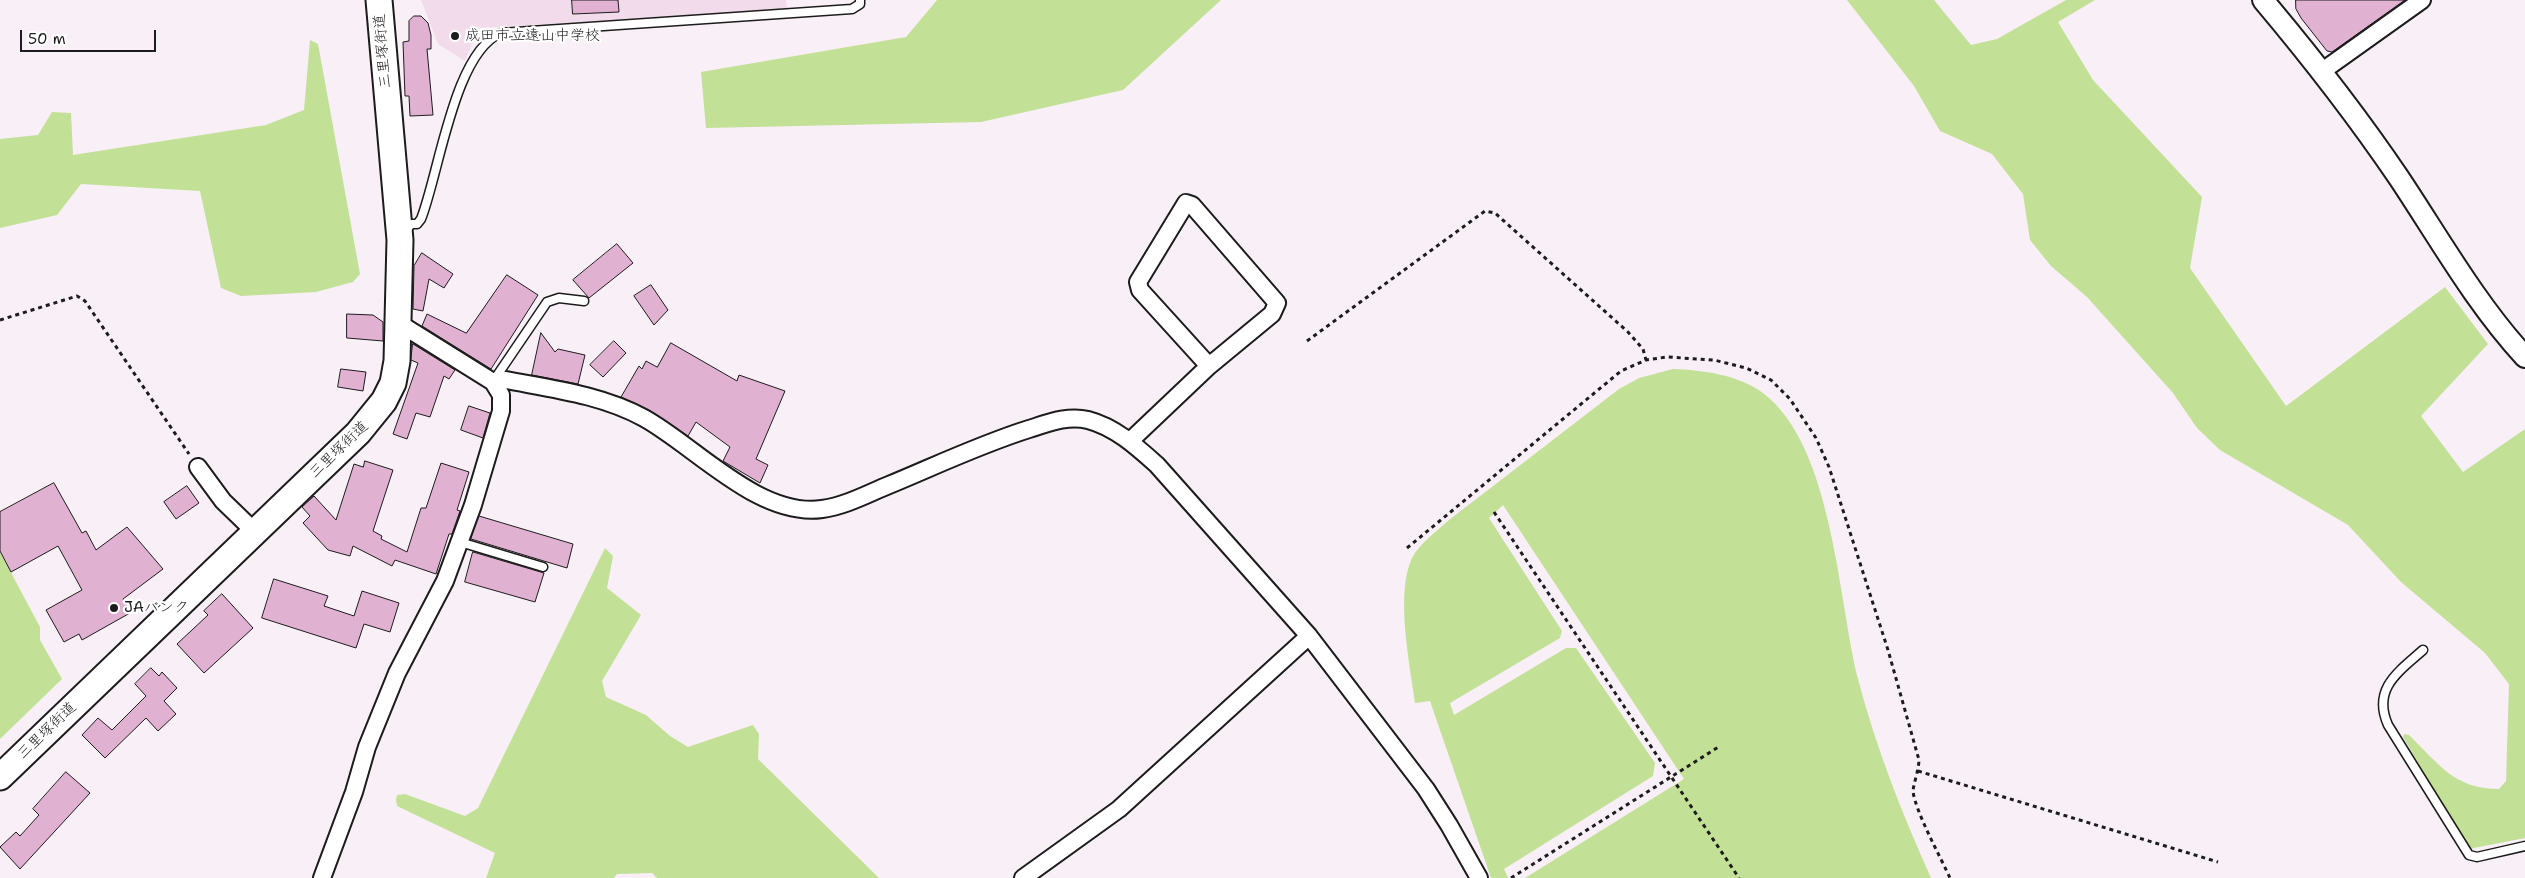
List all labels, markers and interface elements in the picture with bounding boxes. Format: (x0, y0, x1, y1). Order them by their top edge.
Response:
street label: 三里塚街道 (371, 13, 395, 89)
scale bar (22, 20, 159, 52)
place label: 成田市立遠山中学校 (465, 27, 600, 45)
text: 50 m (28, 29, 66, 49)
marker: 成田市立遠山中学校 (449, 30, 461, 42)
street label: 三里塚街道 (306, 417, 372, 483)
place label: JAバンク (124, 599, 189, 617)
marker: JAバンク (108, 602, 120, 614)
street label: 三里塚街道 (14, 698, 80, 764)

